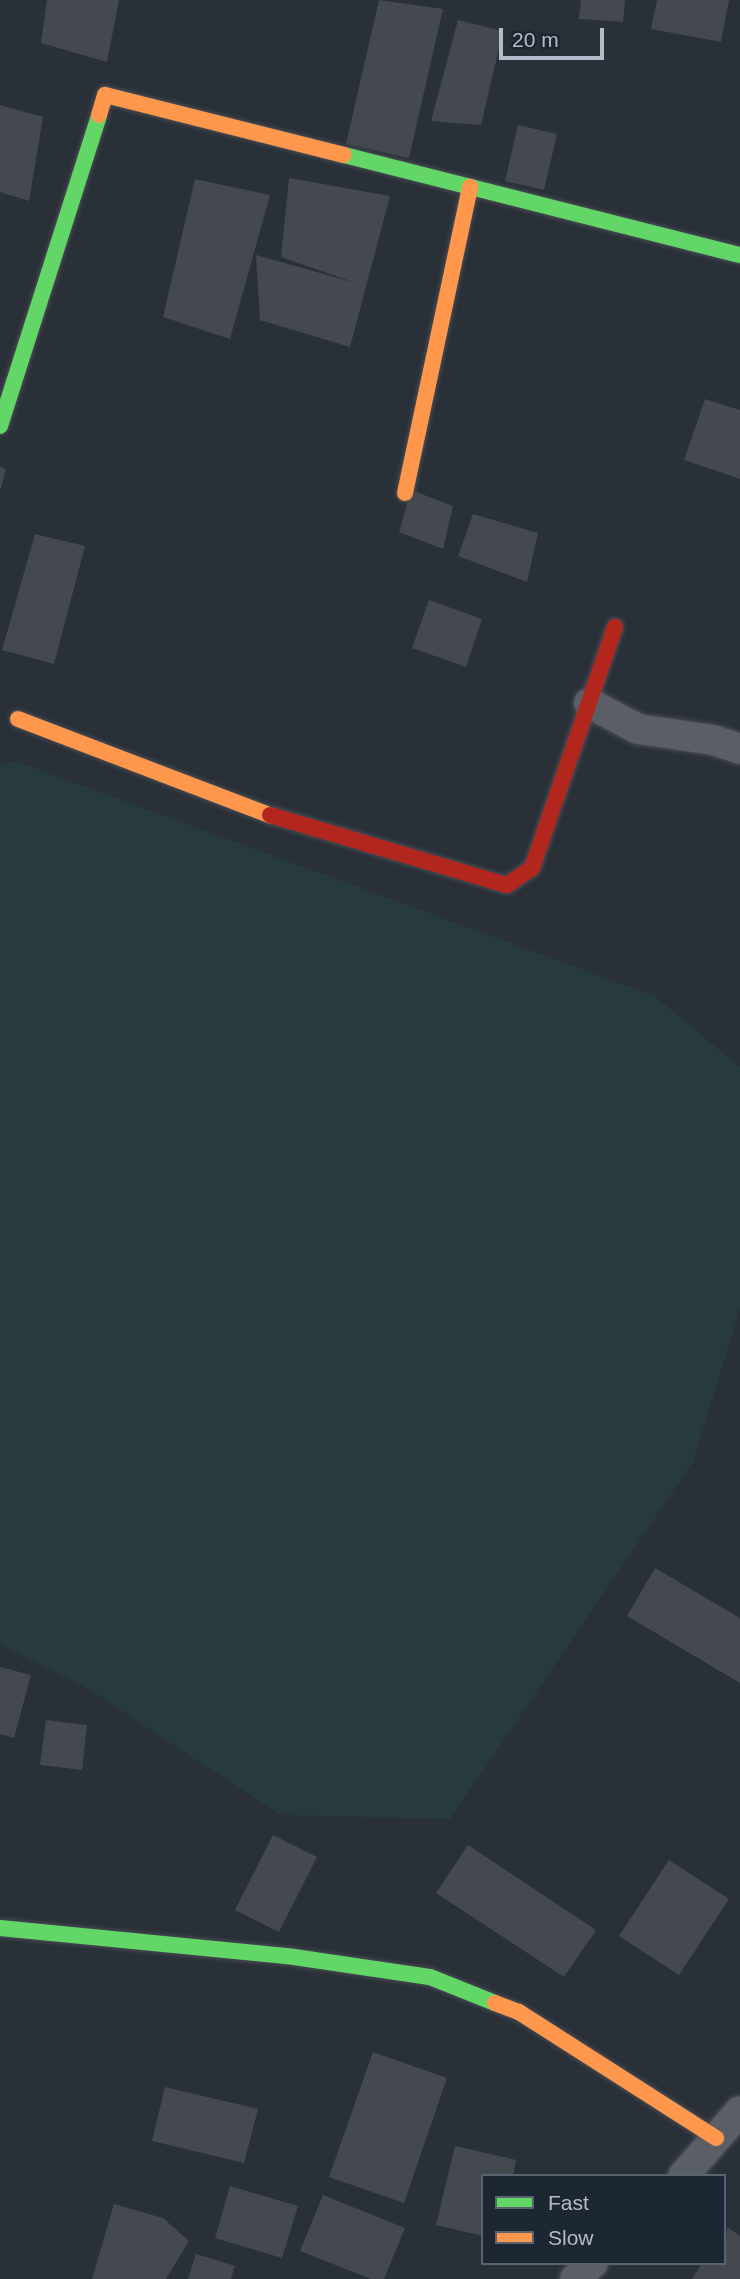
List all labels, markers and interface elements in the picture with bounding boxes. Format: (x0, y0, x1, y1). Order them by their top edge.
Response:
scale bar (502, 14, 607, 58)
text: 20 m (512, 28, 559, 51)
legend (481, 2174, 726, 2265)
text: Fast (548, 2191, 589, 2214)
text: Slow (548, 2226, 594, 2249)

